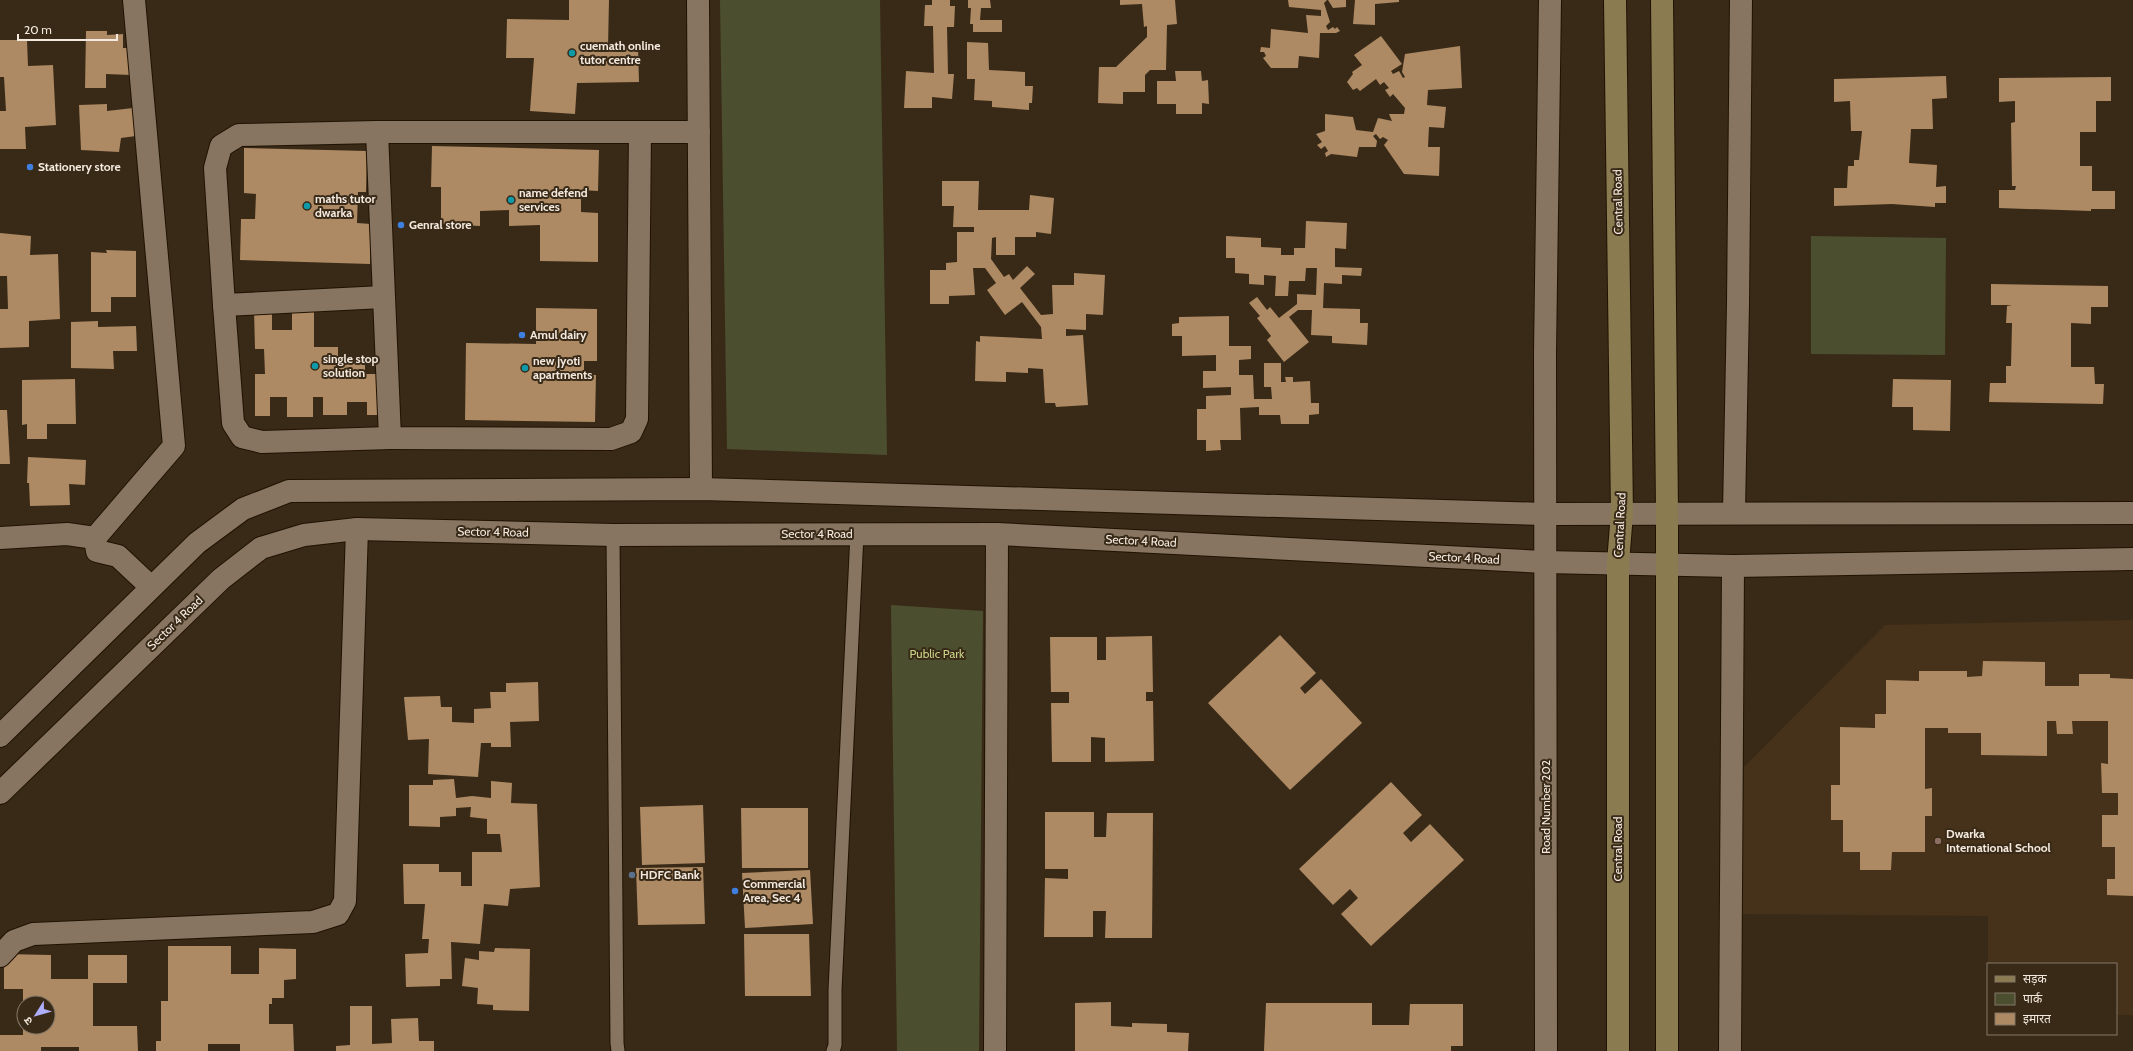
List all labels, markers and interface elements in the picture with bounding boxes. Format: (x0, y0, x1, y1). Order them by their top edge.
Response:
scale bar (18, 16, 117, 42)
text: 20 m (24, 22, 52, 37)
place label: cuemath online tutor centre (580, 38, 660, 67)
marker: cuemath online tutor centre (567, 48, 577, 58)
place label: Stationery store (38, 159, 121, 174)
marker: Stationery store (25, 162, 35, 172)
street label: Central Road (1609, 169, 1626, 235)
place label: name defend services (519, 185, 588, 214)
place label: maths tutor dwarka (315, 191, 376, 220)
marker: name defend services (506, 195, 516, 205)
marker: maths tutor dwarka (302, 201, 312, 211)
place label: Genral store (409, 217, 472, 232)
marker: Genral store (396, 220, 406, 230)
place label: Amul dairy (530, 327, 587, 342)
marker: Amul dairy (517, 330, 527, 340)
place label: single stop solution (323, 351, 379, 380)
place label: new jyoti apartments (533, 353, 592, 382)
marker: single stop solution (310, 361, 320, 371)
marker: new jyoti apartments (520, 363, 530, 373)
street label: Central Road (1610, 492, 1629, 558)
street label: Sector 4 Road (457, 523, 529, 540)
street label: Sector 4 Road (781, 526, 853, 541)
street label: Sector 4 Road (1105, 531, 1177, 550)
street label: Sector 4 Road (1428, 548, 1500, 567)
street label: Sector 4 Road (144, 592, 206, 653)
park label: Public Park (910, 646, 965, 661)
street label: Road Number 202 (1538, 760, 1553, 854)
street label: Central Road (1610, 816, 1625, 882)
place label: Dwarka International School (1946, 826, 2051, 855)
marker: Dwarka International School (1933, 836, 1943, 846)
place label: HDFC Bank (640, 867, 700, 882)
marker: HDFC Bank (627, 870, 637, 880)
place label: Commercial Area, Sec 4 (743, 876, 805, 905)
marker: Commercial Area, Sec 4 (730, 886, 740, 896)
legend (1987, 963, 2117, 1035)
text: सड़क (2023, 971, 2048, 986)
text: पार्क (2023, 991, 2043, 1006)
north arrow (16, 995, 56, 1035)
text: इमारत (2023, 1011, 2052, 1026)
text: उ (20, 1014, 36, 1028)

